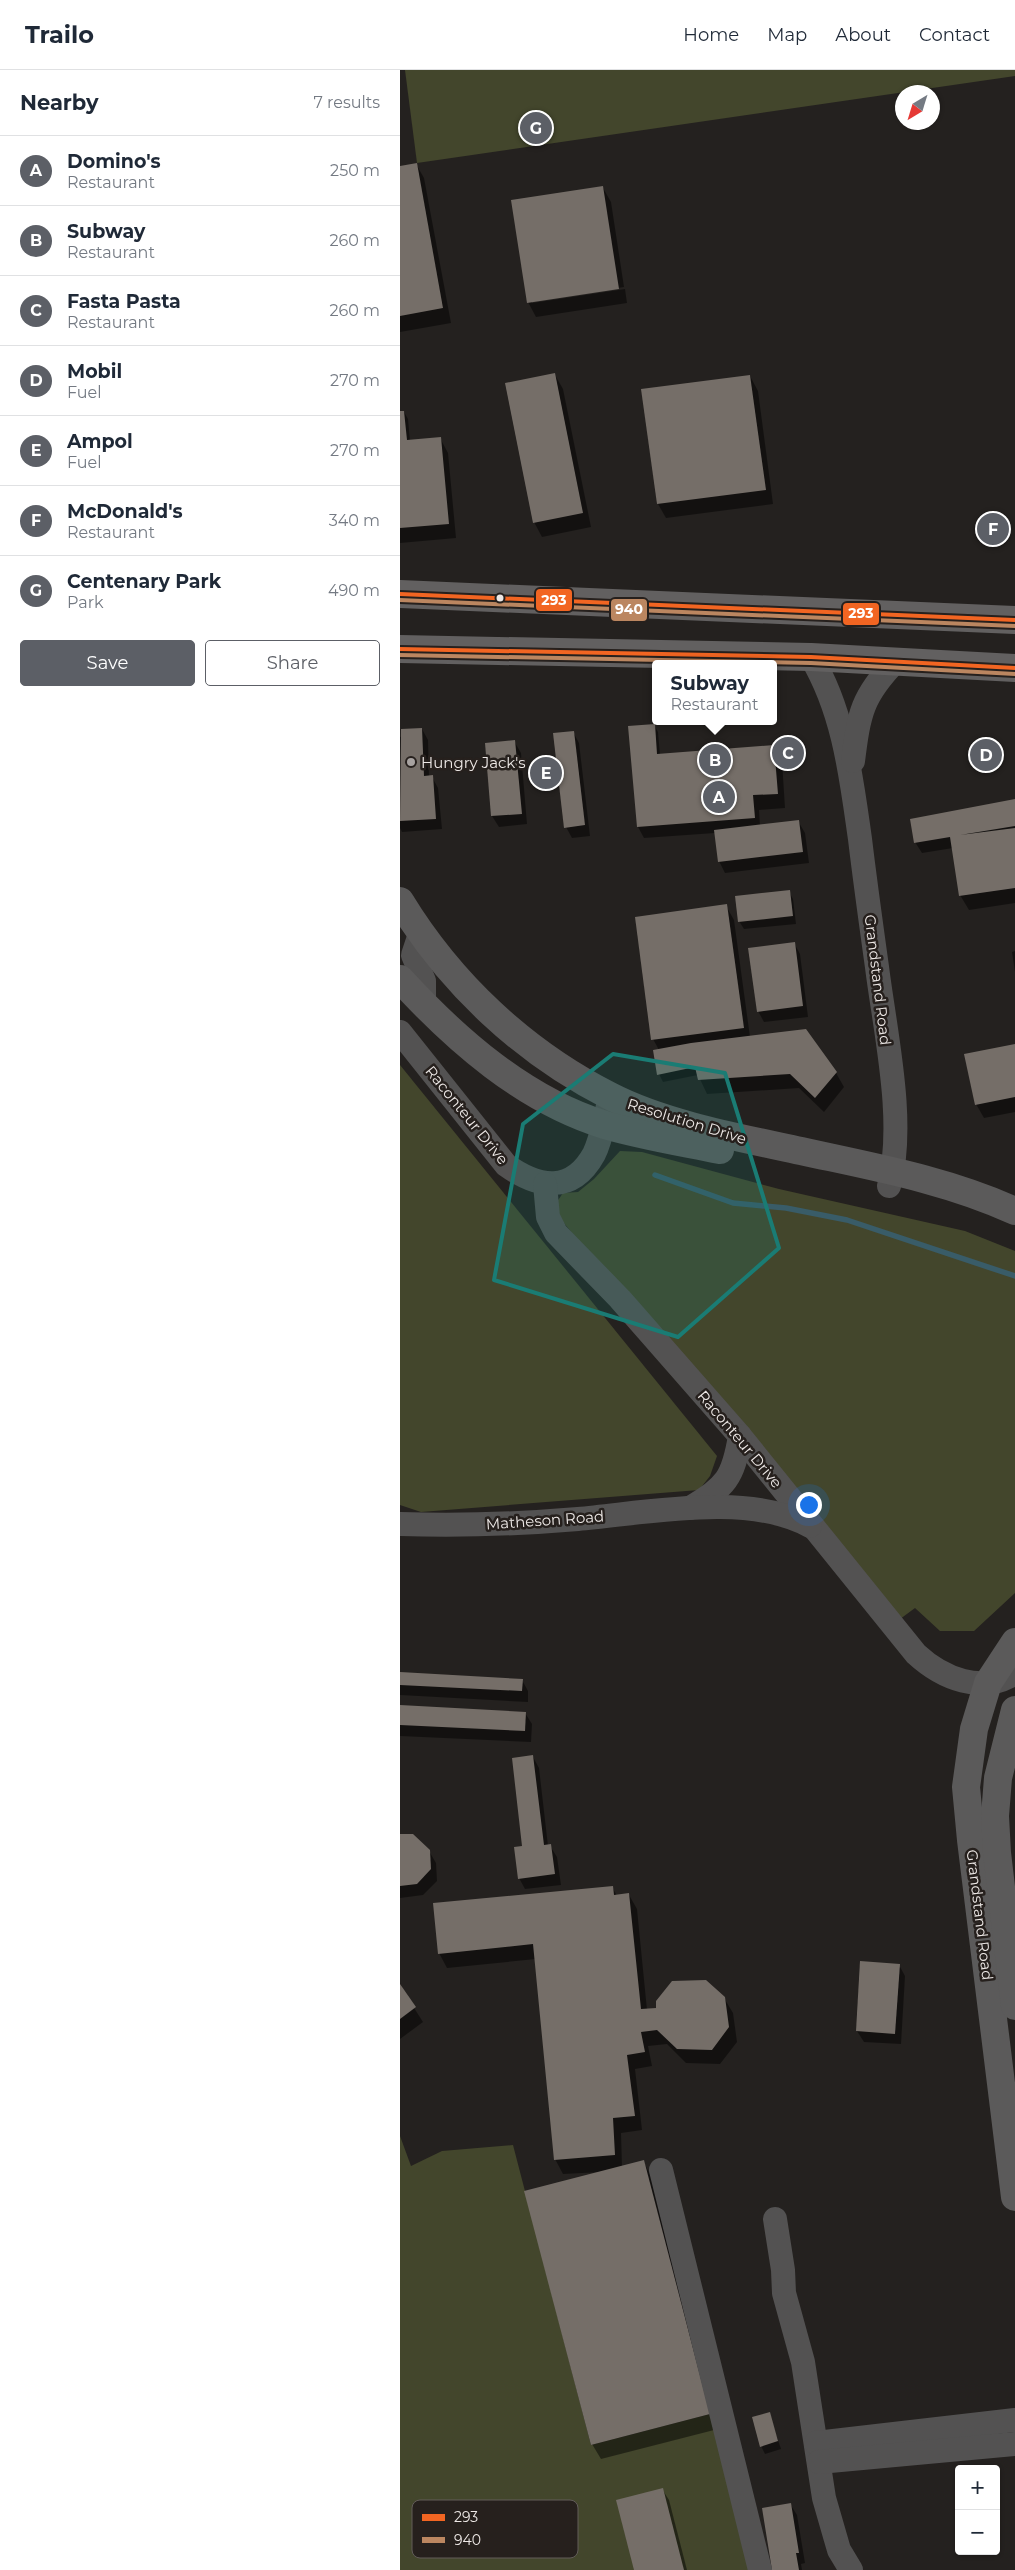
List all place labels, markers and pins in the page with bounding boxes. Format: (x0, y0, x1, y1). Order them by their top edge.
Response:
pin: G (520, 109, 552, 147)
pin: F (977, 510, 1009, 548)
unlabelled marker (495, 593, 505, 603)
pin: C (772, 734, 804, 772)
pin: D (970, 736, 1002, 774)
pin: B (699, 741, 731, 779)
place label: Hungry Jack's (421, 753, 526, 772)
pin: E (530, 754, 562, 792)
marker: Hungry Jack's (405, 756, 417, 768)
pin: A (703, 778, 735, 816)

